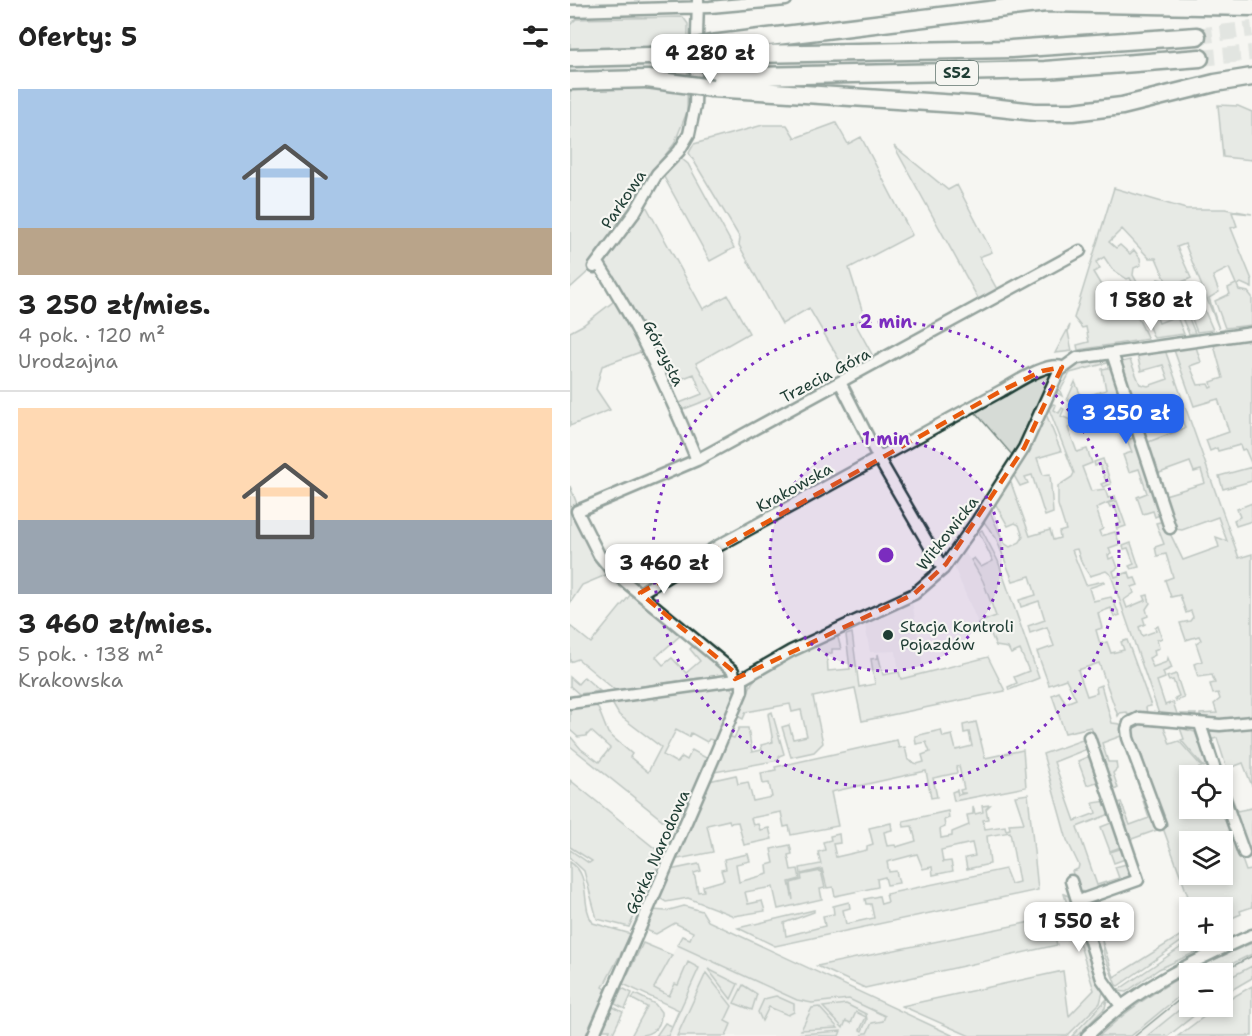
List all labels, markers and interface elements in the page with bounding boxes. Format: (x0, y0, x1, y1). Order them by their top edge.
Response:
text: Oferty: 5 (18, 19, 137, 54)
icon: filters (519, 20, 552, 53)
pin: 4 280 zł (648, 34, 772, 85)
text: 4 280 zł (665, 40, 755, 66)
road number: S52 (936, 61, 978, 85)
icon: home (231, 128, 339, 236)
street label: Parkowa (596, 166, 651, 233)
pin: 1 580 zł (1089, 281, 1213, 332)
text: 3 250 zł/mies. (18, 287, 211, 322)
text: 1 580 zł (1109, 287, 1193, 313)
text: 2 min (860, 310, 912, 334)
street label: Górzysta (638, 317, 689, 390)
text: 4 pok. · 120 m² (18, 322, 165, 348)
street label: Trzecia Góra (777, 343, 874, 408)
text: Urodzajna (18, 348, 118, 374)
pin: 3 250 zł (1064, 394, 1188, 445)
text: 3 250 zł (1082, 400, 1170, 426)
text: 1 min (862, 427, 910, 451)
icon: home (231, 447, 339, 555)
street label: Krakowska (752, 458, 836, 517)
street label: Witkowicka (912, 492, 983, 575)
pin: 3 460 zł (602, 544, 726, 595)
centre of rings (876, 545, 896, 565)
text: 3 460 zł (619, 550, 709, 576)
text: 3 460 zł/mies. (18, 606, 213, 641)
place label: Stacja Kontroli Pojazdów (900, 616, 1014, 655)
marker: Stacja Kontroli Pojazdów (881, 628, 895, 642)
text: 5 pok. · 138 m² (18, 641, 164, 667)
text: Krakowska (18, 667, 123, 693)
map controls (1179, 765, 1233, 1017)
button: locate (1179, 765, 1233, 819)
street label: Górka Narodowa (621, 787, 694, 918)
button: layers (1179, 831, 1233, 885)
button: + (1179, 897, 1233, 951)
pin: 1 550 zł (1017, 902, 1141, 953)
text: 1 550 zł (1038, 908, 1120, 934)
button: − (1179, 963, 1233, 1017)

